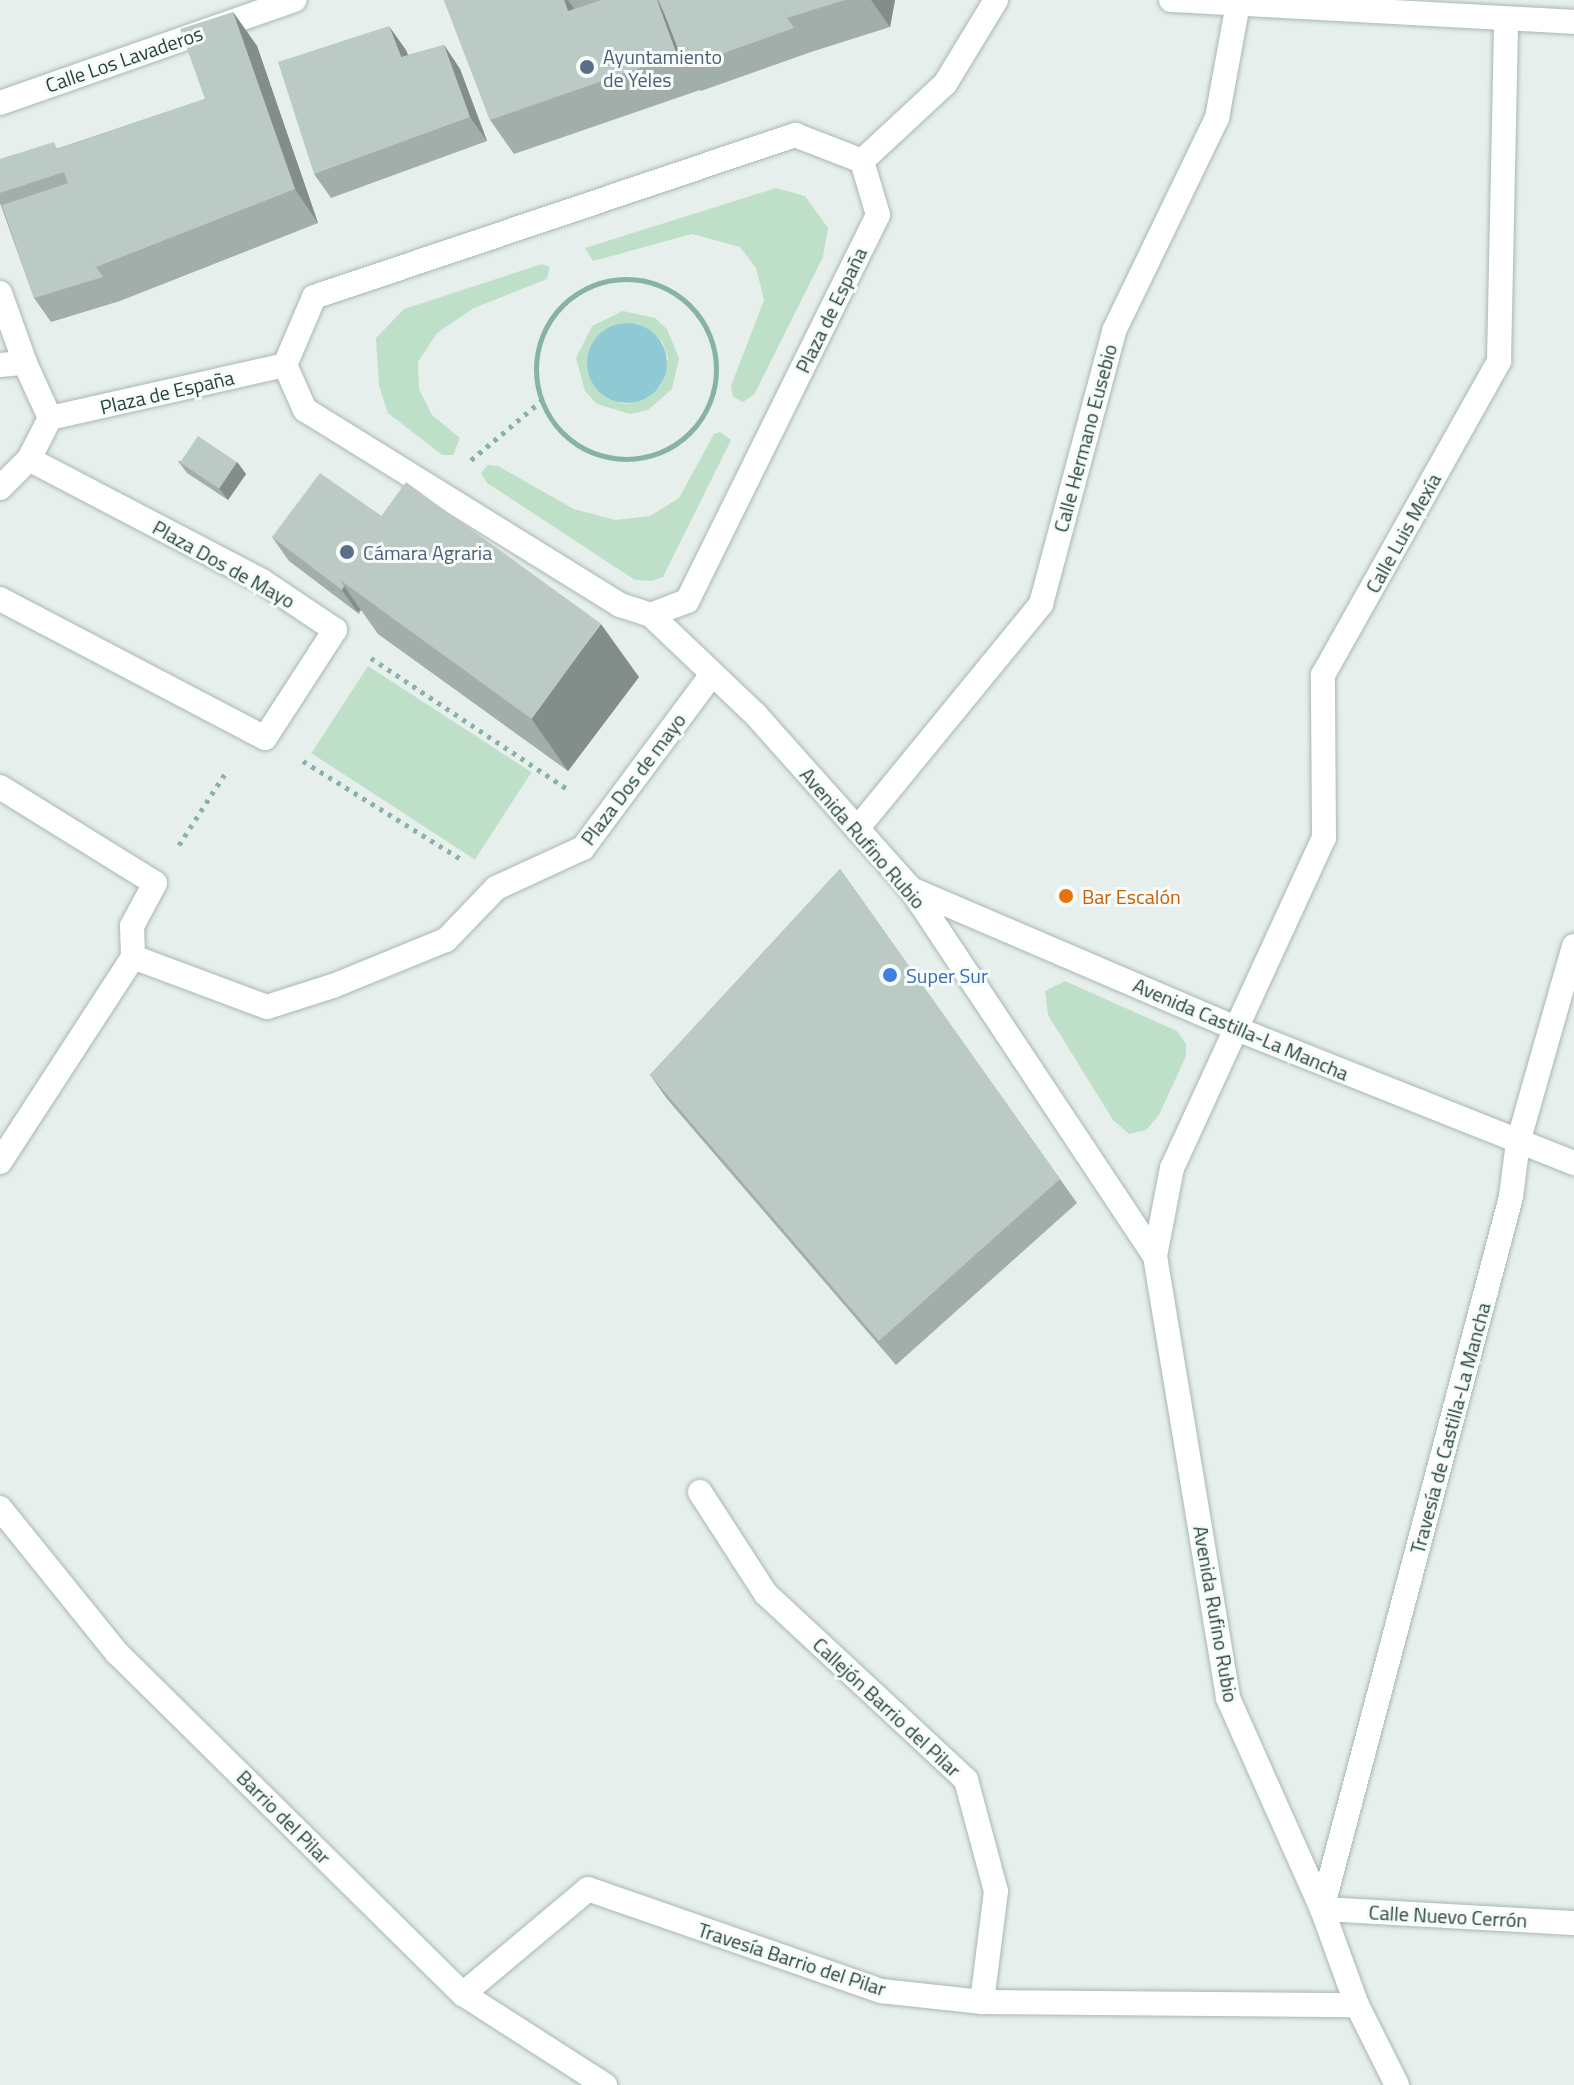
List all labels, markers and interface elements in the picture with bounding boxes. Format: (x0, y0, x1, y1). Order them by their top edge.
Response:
street label: Calle Los Lavaderos (42, 21, 206, 97)
place label: Ayuntamiento de Yeles (603, 44, 722, 91)
marker: Ayuntamiento de Yeles (578, 58, 596, 76)
street label: Plaza de España (790, 243, 872, 377)
street label: Calle Hermano Eusebio (1048, 341, 1122, 535)
street label: Plaza de España (98, 365, 236, 419)
street label: Calle Luis Mexía (1360, 469, 1446, 597)
street label: Plaza Dos de Mayo (149, 515, 299, 613)
place label: Cámara Agraria (363, 540, 492, 564)
marker: Cámara Agraria (338, 543, 356, 561)
street label: Plaza Dos de mayo (576, 708, 690, 850)
street label: Avenida Rufino Rubio (795, 763, 931, 913)
place label: Bar Escalón (1082, 884, 1181, 908)
marker: Bar Escalón (1057, 887, 1075, 905)
place label: Super Sur (906, 963, 988, 987)
marker: Super Sur (881, 966, 899, 984)
street label: Avenida Castilla-La Mancha (1130, 973, 1352, 1085)
street label: Travesía de Castilla-La Mancha (1405, 1300, 1495, 1556)
street label: Avenida Rufino Rubio (1189, 1524, 1243, 1704)
street label: Callejón Barrio del Pilar (808, 1632, 966, 1782)
street label: Barrio del Pilar (232, 1765, 336, 1869)
street label: Calle Nuevo Cerrón (1368, 1900, 1528, 1932)
street label: Travesía Barrio del Pilar (695, 1917, 889, 2001)

